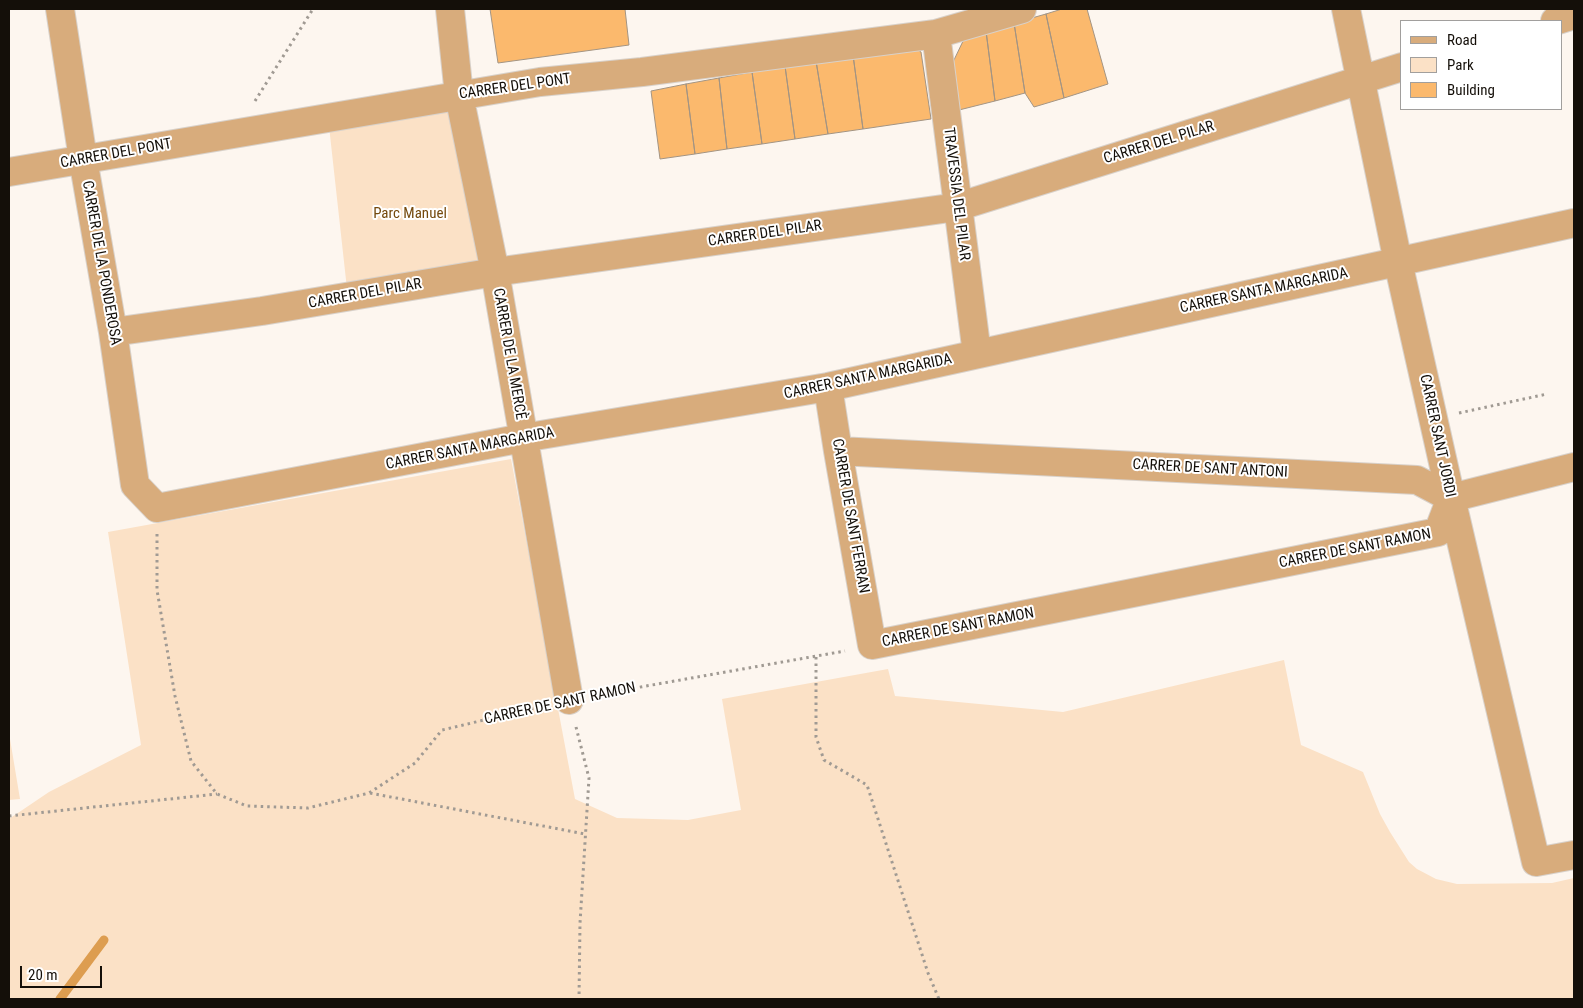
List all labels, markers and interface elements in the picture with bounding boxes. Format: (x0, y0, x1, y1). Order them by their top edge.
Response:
legend (1400, 20, 1563, 110)
text: Road (1447, 31, 1477, 49)
text: Park (1447, 56, 1474, 74)
street label: CARRER DEL PONT (458, 70, 572, 104)
text: Building (1447, 81, 1495, 99)
street label: CARRER DEL PILAR (1102, 118, 1216, 168)
street label: TRAVESSIA DEL PILAR (939, 127, 973, 261)
street label: CARRER DEL PONT (59, 135, 173, 173)
street label: CARRER DE LA PONDEROSA (78, 179, 124, 347)
park label: Parc Manuel (373, 205, 447, 223)
street label: CARRER DEL PILAR (707, 217, 823, 251)
street label: CARRER SANTA MARGARIDA (1178, 264, 1350, 318)
street label: CARRER DEL PILAR (307, 275, 423, 313)
street label: CARRER DE LA MERCÈ (489, 287, 529, 421)
street label: CARRER SANTA MARGARIDA (782, 350, 954, 404)
street label: CARRER SANT JORDI (1415, 373, 1459, 499)
street label: CARRER SANTA MARGARIDA (384, 424, 556, 474)
street label: CARRER DE SANT FERRAN (828, 437, 872, 595)
street label: CARRER DE SANT ANTONI (1132, 456, 1288, 482)
street label: CARRER DE SANT RAMON (1277, 525, 1433, 573)
street label: CARRER DE SANT RAMON (880, 604, 1036, 652)
street label: CARRER DE SANT RAMON (483, 679, 637, 729)
scale bar (22, 956, 105, 988)
text: 20 m (28, 966, 58, 984)

